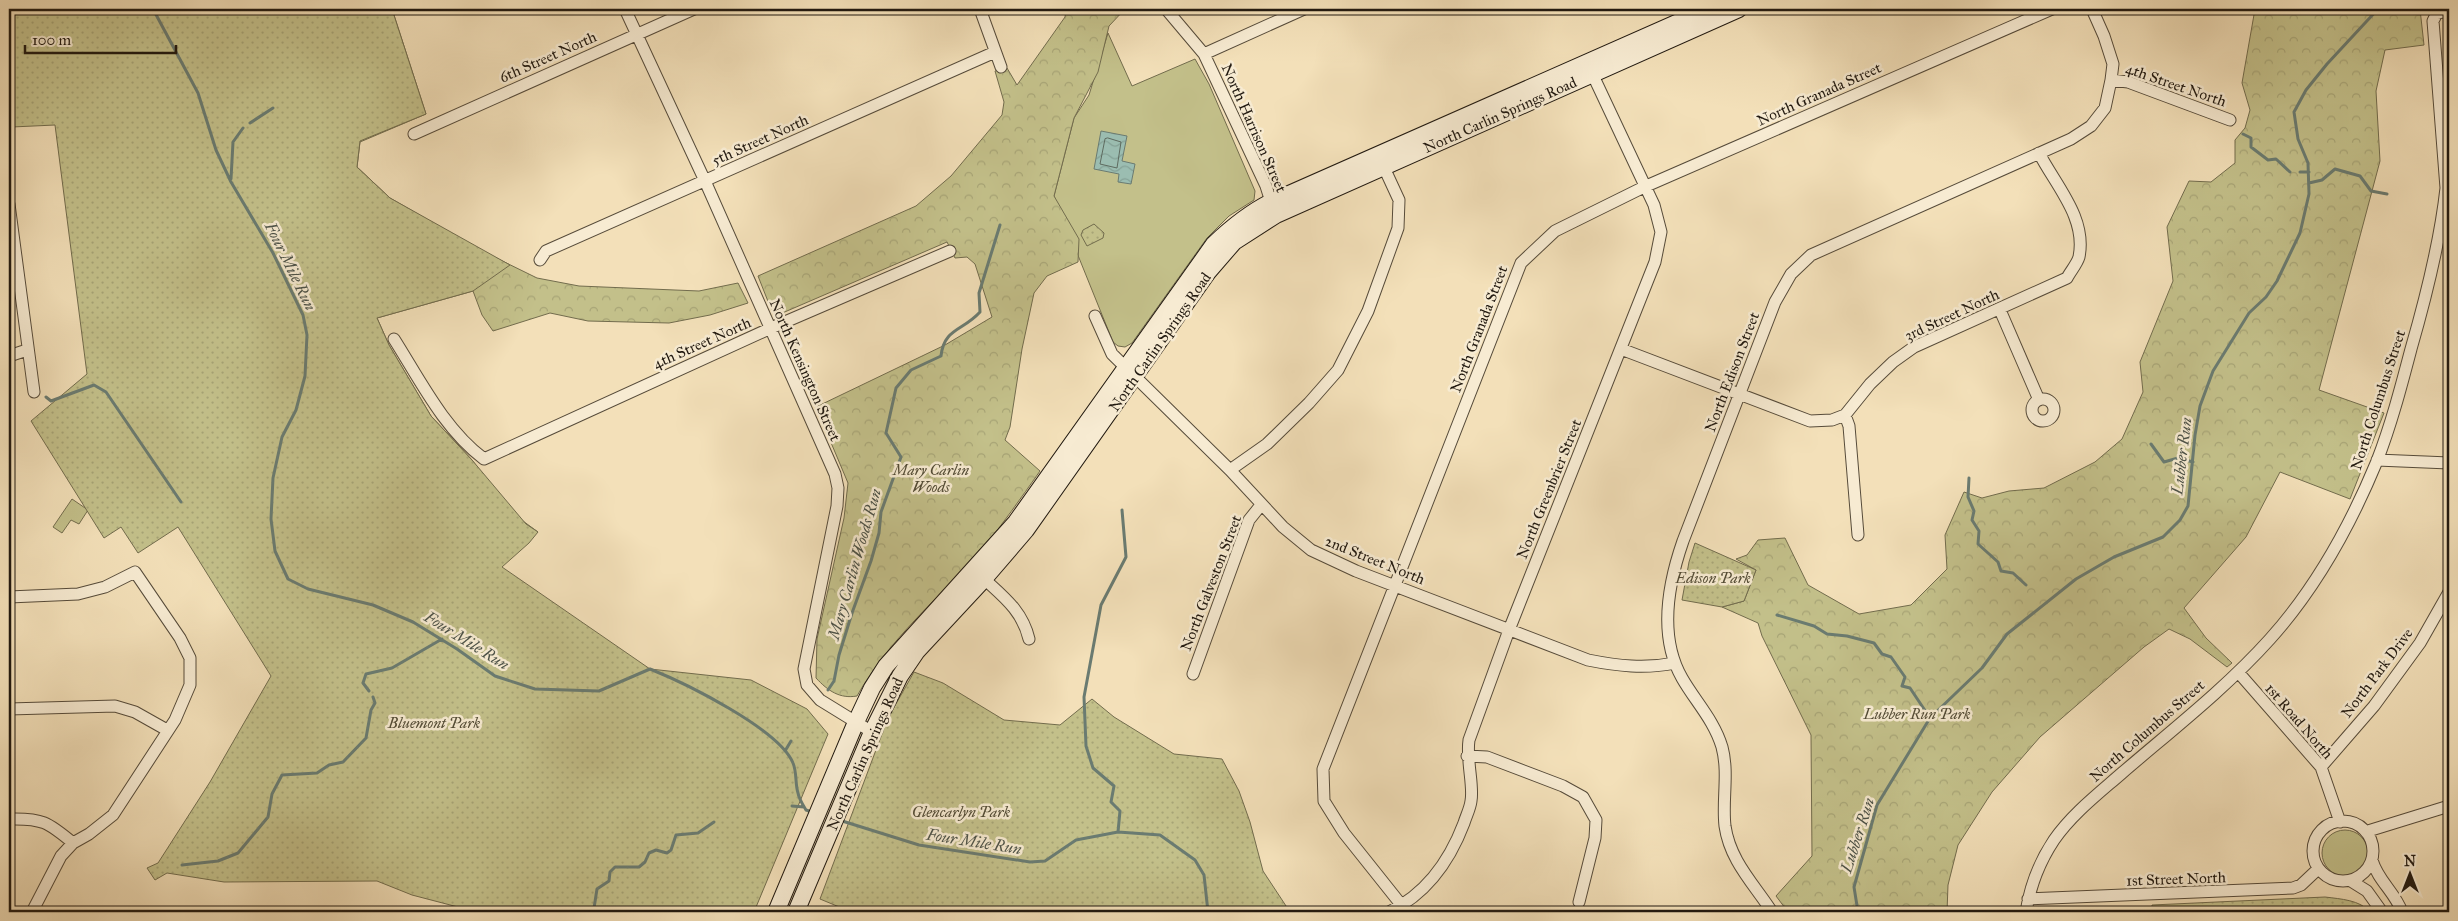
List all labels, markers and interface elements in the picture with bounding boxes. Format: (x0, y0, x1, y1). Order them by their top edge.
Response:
scale bar (25, 22, 176, 54)
street label: 6th Street North (497, 27, 600, 86)
text: 100 m (32, 31, 72, 49)
street label: North Granada Street (1754, 58, 1885, 130)
street label: 4th Street North (2123, 59, 2229, 111)
street label: North Harrison Street (1218, 61, 1291, 196)
street label: North Carlin Springs Road (1421, 73, 1580, 157)
street label: 5th Street North (709, 110, 812, 169)
water label: Four Mile Run (261, 218, 320, 314)
street label: North Granada Street (1447, 262, 1512, 395)
street label: North Carlin Springs Road (1105, 269, 1215, 415)
street label: 3rd Street North (1902, 285, 2003, 345)
street label: North Kensington Street (766, 296, 845, 445)
street label: North Edison Street (1701, 309, 1763, 434)
street label: 4th Street North (650, 313, 754, 373)
street label: North Columbus Street (2347, 327, 2409, 472)
street label: North Greenbrier Street (1513, 416, 1585, 561)
water label: Lubber Run (2167, 416, 2196, 497)
park label: Mary Carlin Woods (891, 461, 969, 496)
water label: Mary Carlin Woods Run (823, 486, 885, 644)
street label: North Galveston Street (1177, 512, 1245, 653)
street label: 2nd Street North (1322, 532, 1428, 588)
park label: Edison Park (1674, 569, 1751, 587)
water label: Four Mile Run (420, 606, 513, 674)
street label: North Park Drive (2337, 625, 2417, 721)
street label: North Carlin Springs Road (823, 674, 907, 833)
street label: North Columbus Street (2086, 676, 2209, 786)
street label: 1st Road North (2261, 679, 2337, 763)
park label: Lubber Run Park (1862, 705, 1971, 723)
park label: Bluemont Park (387, 714, 480, 732)
water label: Lubber Run (1836, 795, 1879, 876)
park label: Glencarlyn Park (912, 803, 1010, 821)
water label: Four Mile Run (924, 824, 1023, 858)
north arrow (2386, 848, 2436, 898)
text: N (2404, 853, 2416, 870)
street label: 1st Street North (2126, 868, 2227, 890)

